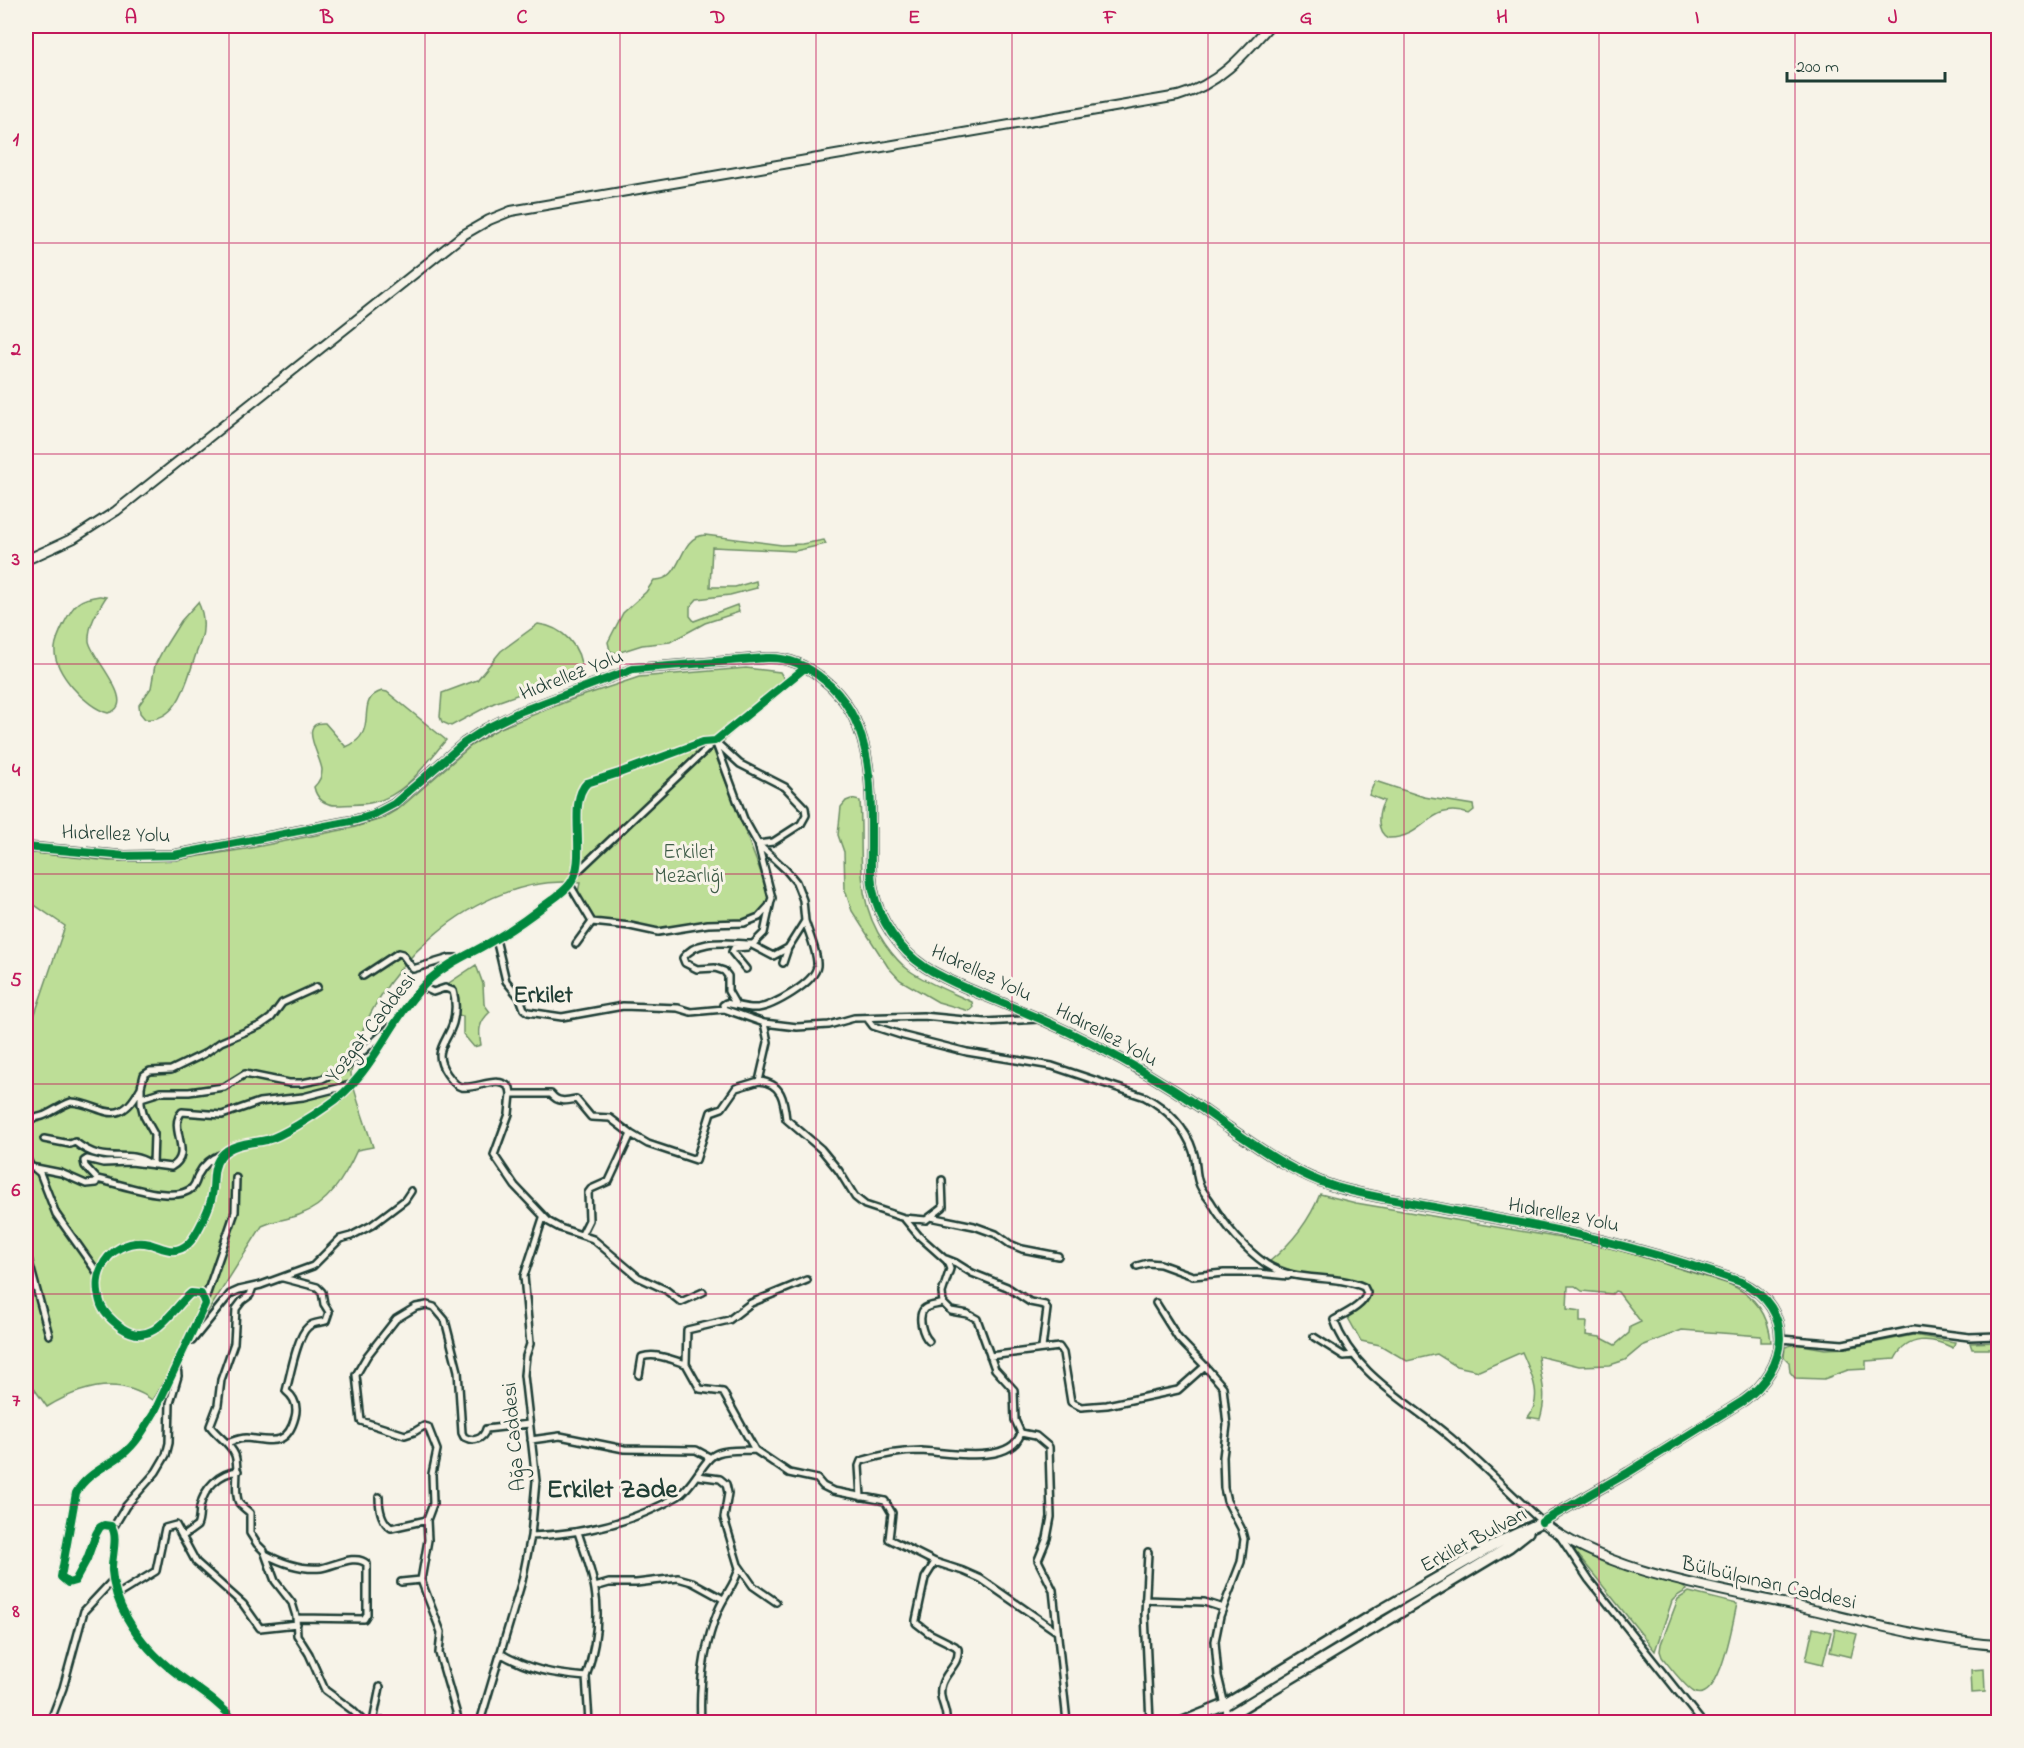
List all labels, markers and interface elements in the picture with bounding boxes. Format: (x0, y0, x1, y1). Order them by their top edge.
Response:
text: A (125, 4, 137, 33)
text: B (319, 4, 334, 33)
text: C (517, 4, 528, 33)
text: D (710, 4, 725, 33)
text: E (908, 4, 920, 33)
text: F (1103, 4, 1117, 33)
text: G (1300, 4, 1313, 33)
text: H (1496, 4, 1508, 33)
text: I (1695, 4, 1700, 33)
text: J (1888, 4, 1898, 33)
scale bar (1787, 45, 1944, 83)
text: 200 m (1796, 55, 1839, 81)
text: 1 (13, 126, 20, 155)
text: 2 (10, 336, 21, 365)
text: 3 (11, 546, 20, 575)
street label: Hıdrellez Yolu (515, 642, 628, 709)
text: 4 (12, 757, 21, 786)
street label: Hıdrellez Yolu (61, 818, 171, 852)
park label: Erkilet Mezarlığı (654, 838, 724, 894)
street label: Hıdrellez Yolu (925, 937, 1037, 1010)
text: 5 (10, 967, 22, 996)
street label: Yozgat Caddesi (319, 967, 426, 1091)
district label: Erkilet (513, 979, 574, 1014)
street label: Hıdırellez Yolu (1049, 996, 1163, 1076)
text: 6 (12, 1177, 21, 1206)
street label: Hıdırellez Yolu (1505, 1190, 1622, 1241)
street label: Ağa Caddesi (495, 1381, 537, 1493)
text: 7 (12, 1387, 21, 1416)
district label: Erkilet Zade (546, 1471, 678, 1510)
street label: Erkilet Bulvarı (1415, 1500, 1533, 1581)
street label: Bülbülpınarı Caddesi (1677, 1549, 1859, 1619)
text: 8 (11, 1598, 20, 1627)

